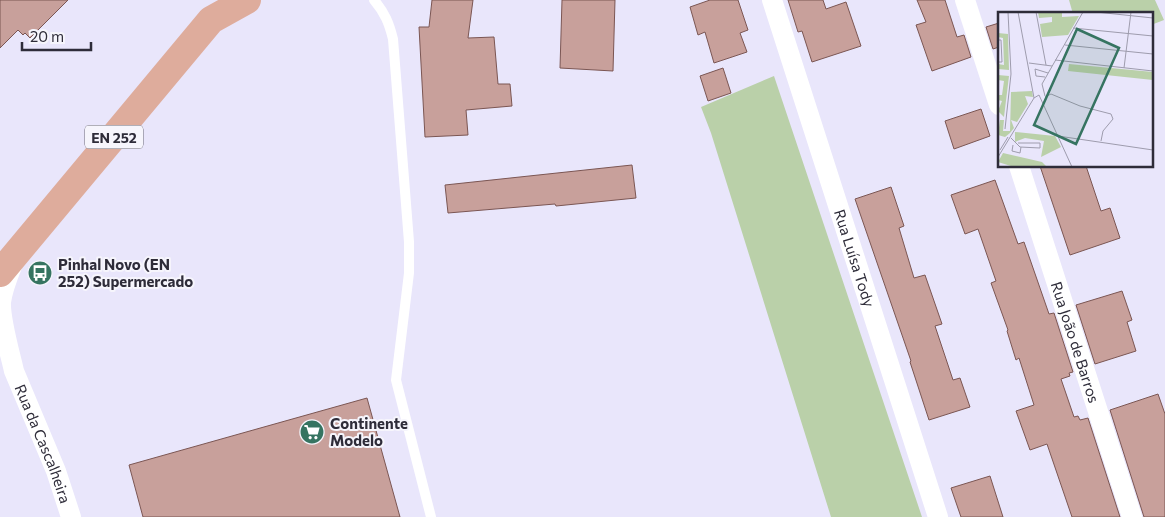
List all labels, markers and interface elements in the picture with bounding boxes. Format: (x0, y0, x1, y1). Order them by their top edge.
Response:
inset map (998, 12, 1152, 168)
scale bar (22, 20, 91, 52)
text: 20 m (30, 27, 64, 45)
road number: EN 252 (85, 125, 143, 148)
street label: Rua Luísa Tody (831, 207, 879, 309)
place label: Pinhal Novo (EN 252) Supermercado (58, 255, 193, 290)
bus stop icon: Pinhal Novo (EN 252) Supermercado (27, 260, 53, 286)
street label: Rua João de Barros (1048, 279, 1104, 405)
street label: Rua da Cascalheira (12, 381, 75, 506)
place label: Continente Modelo (330, 414, 408, 449)
supermarket icon: Continente Modelo (299, 419, 325, 445)

